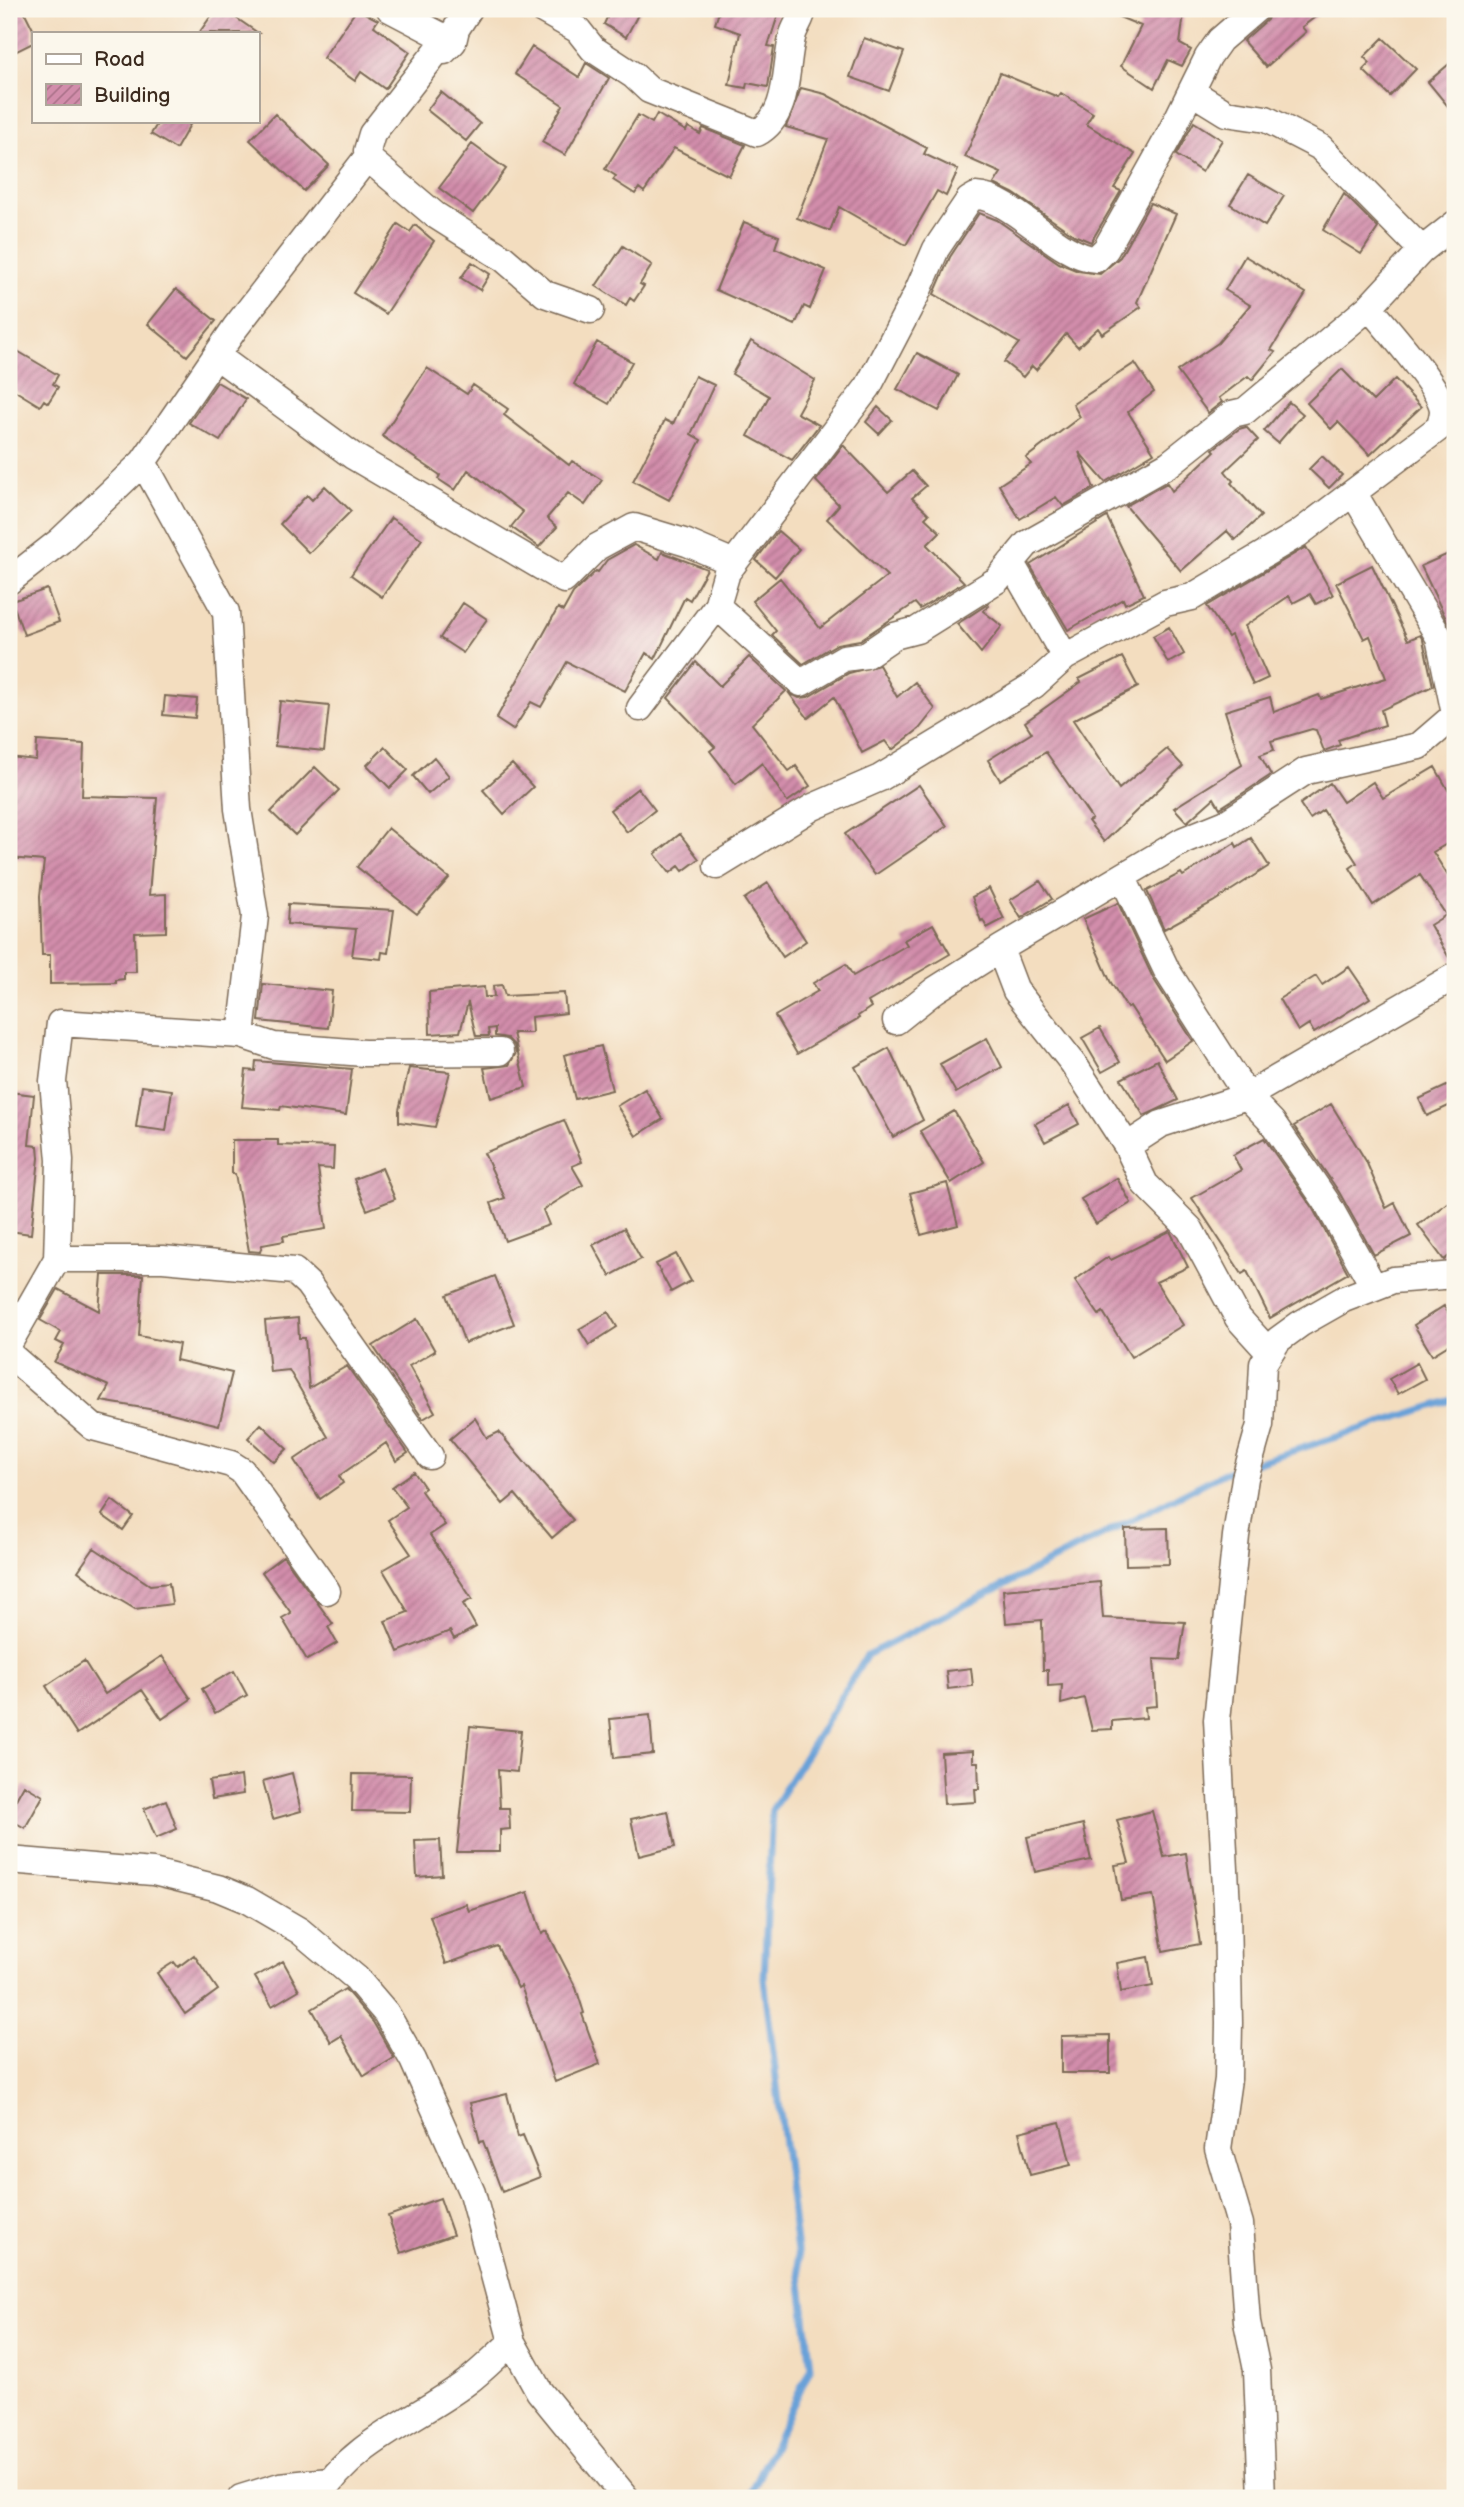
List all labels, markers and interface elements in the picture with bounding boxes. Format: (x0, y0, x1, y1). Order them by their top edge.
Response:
legend (32, 32, 259, 122)
text: Road (94, 47, 145, 72)
text: Building (94, 83, 170, 108)

